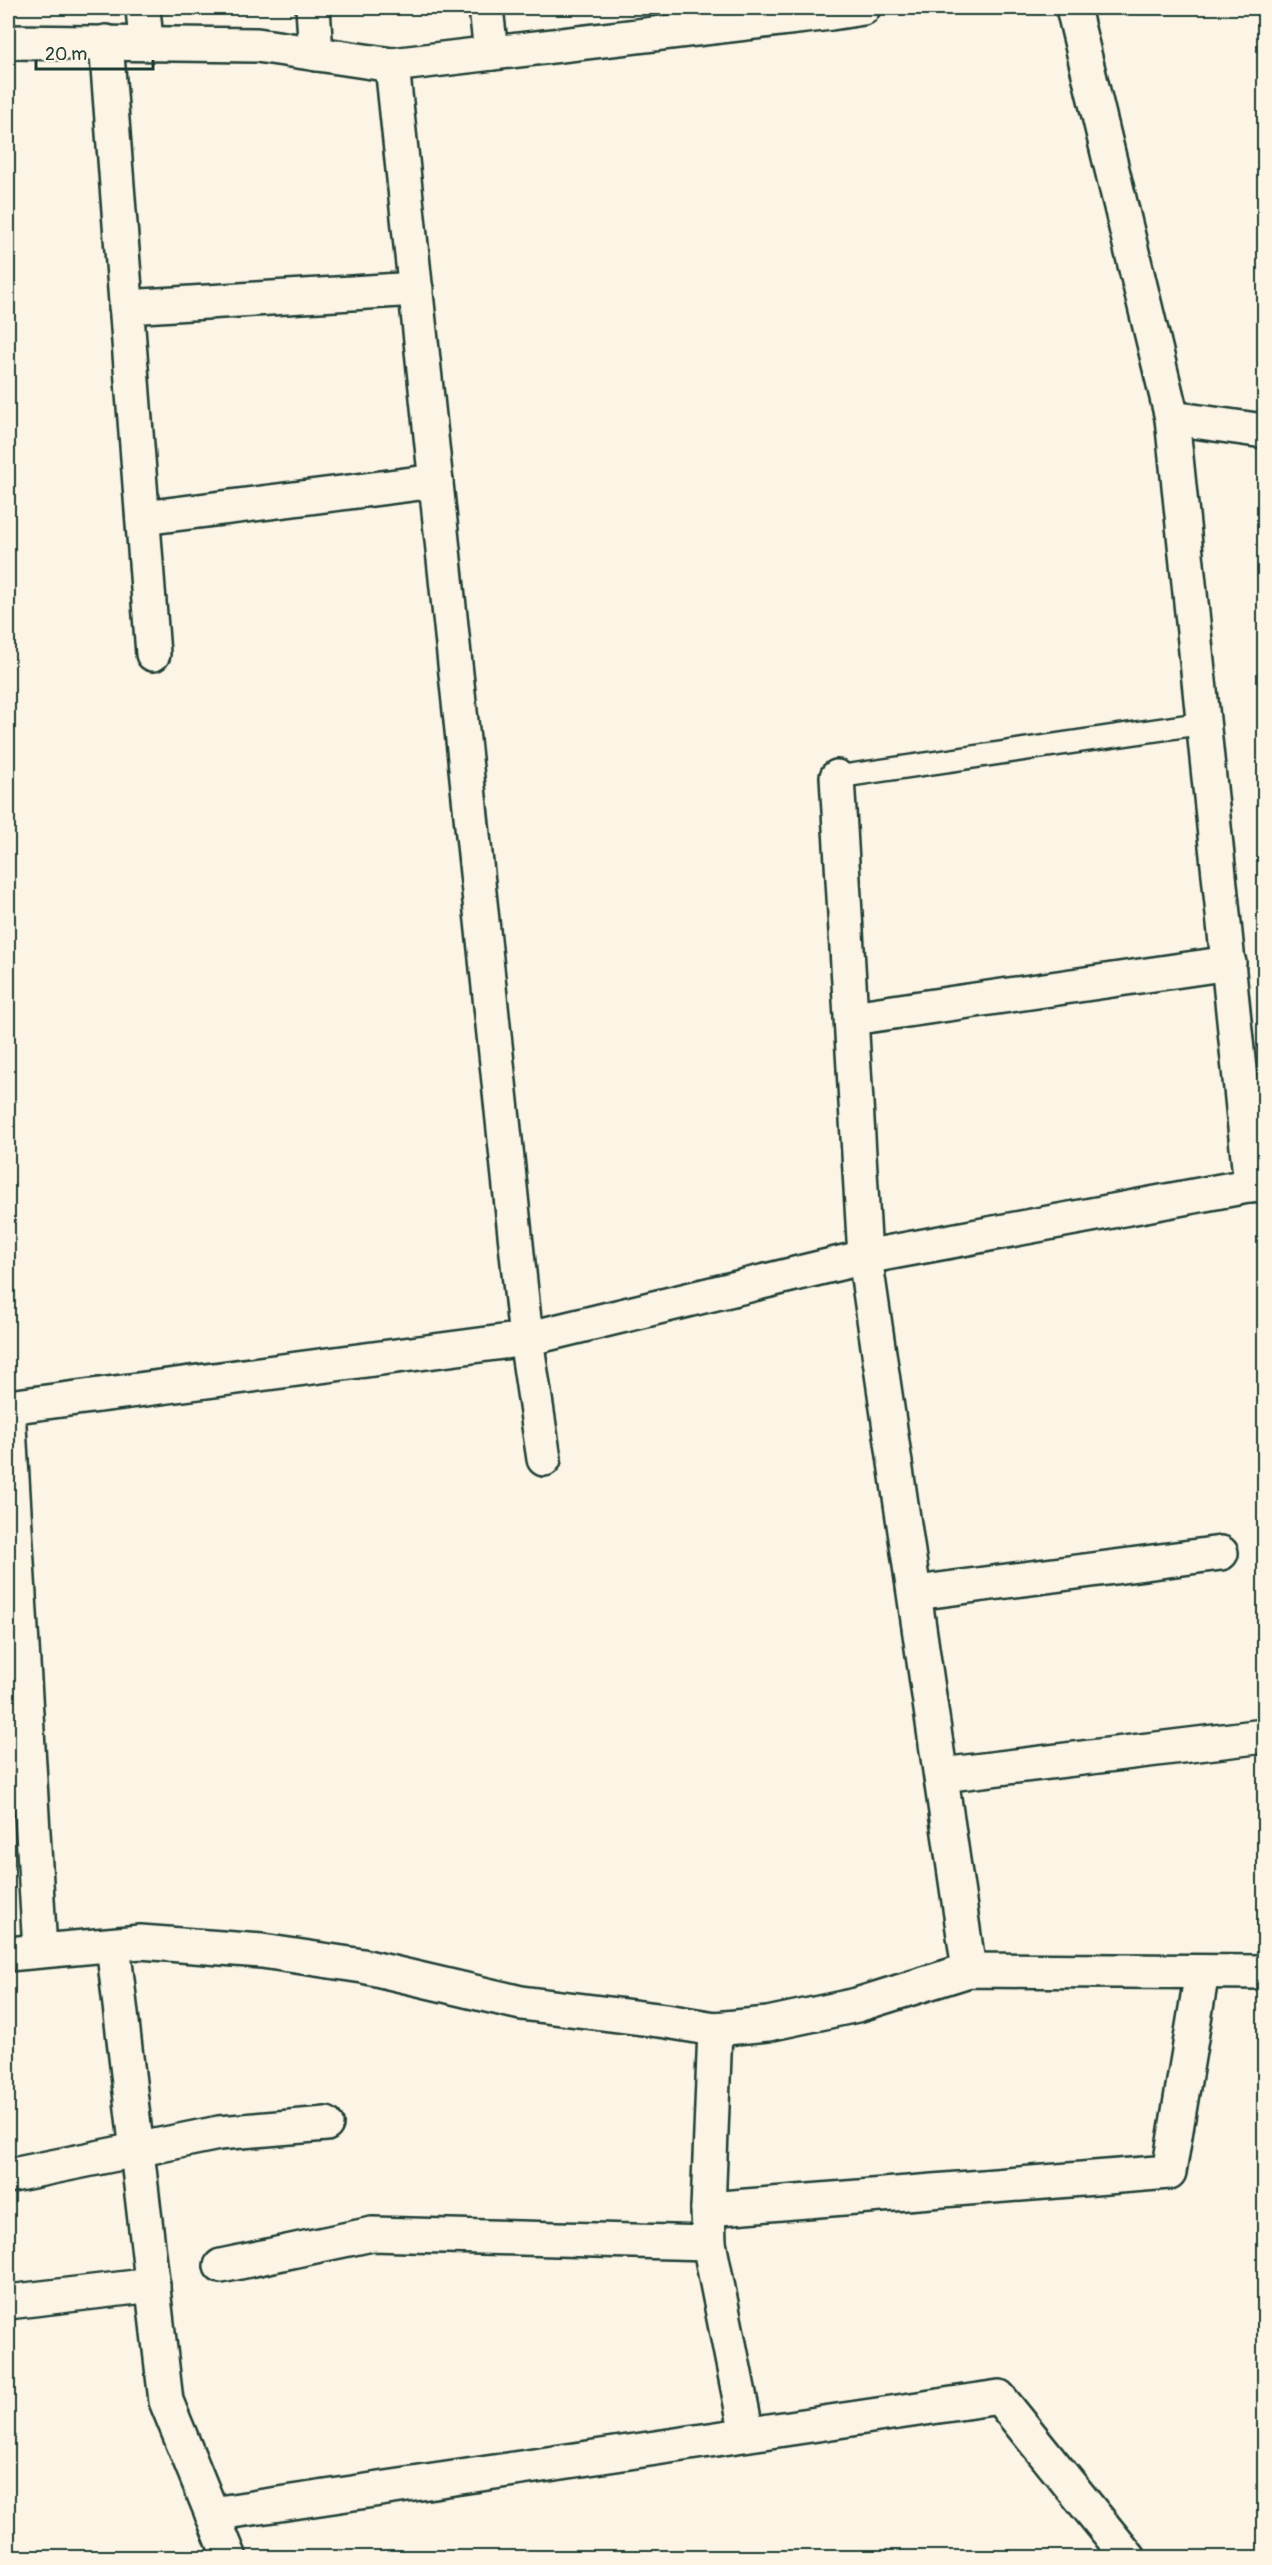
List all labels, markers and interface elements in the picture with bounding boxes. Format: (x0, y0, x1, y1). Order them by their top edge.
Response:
scale bar (36, 33, 153, 71)
text: 20 m (45, 43, 87, 66)

